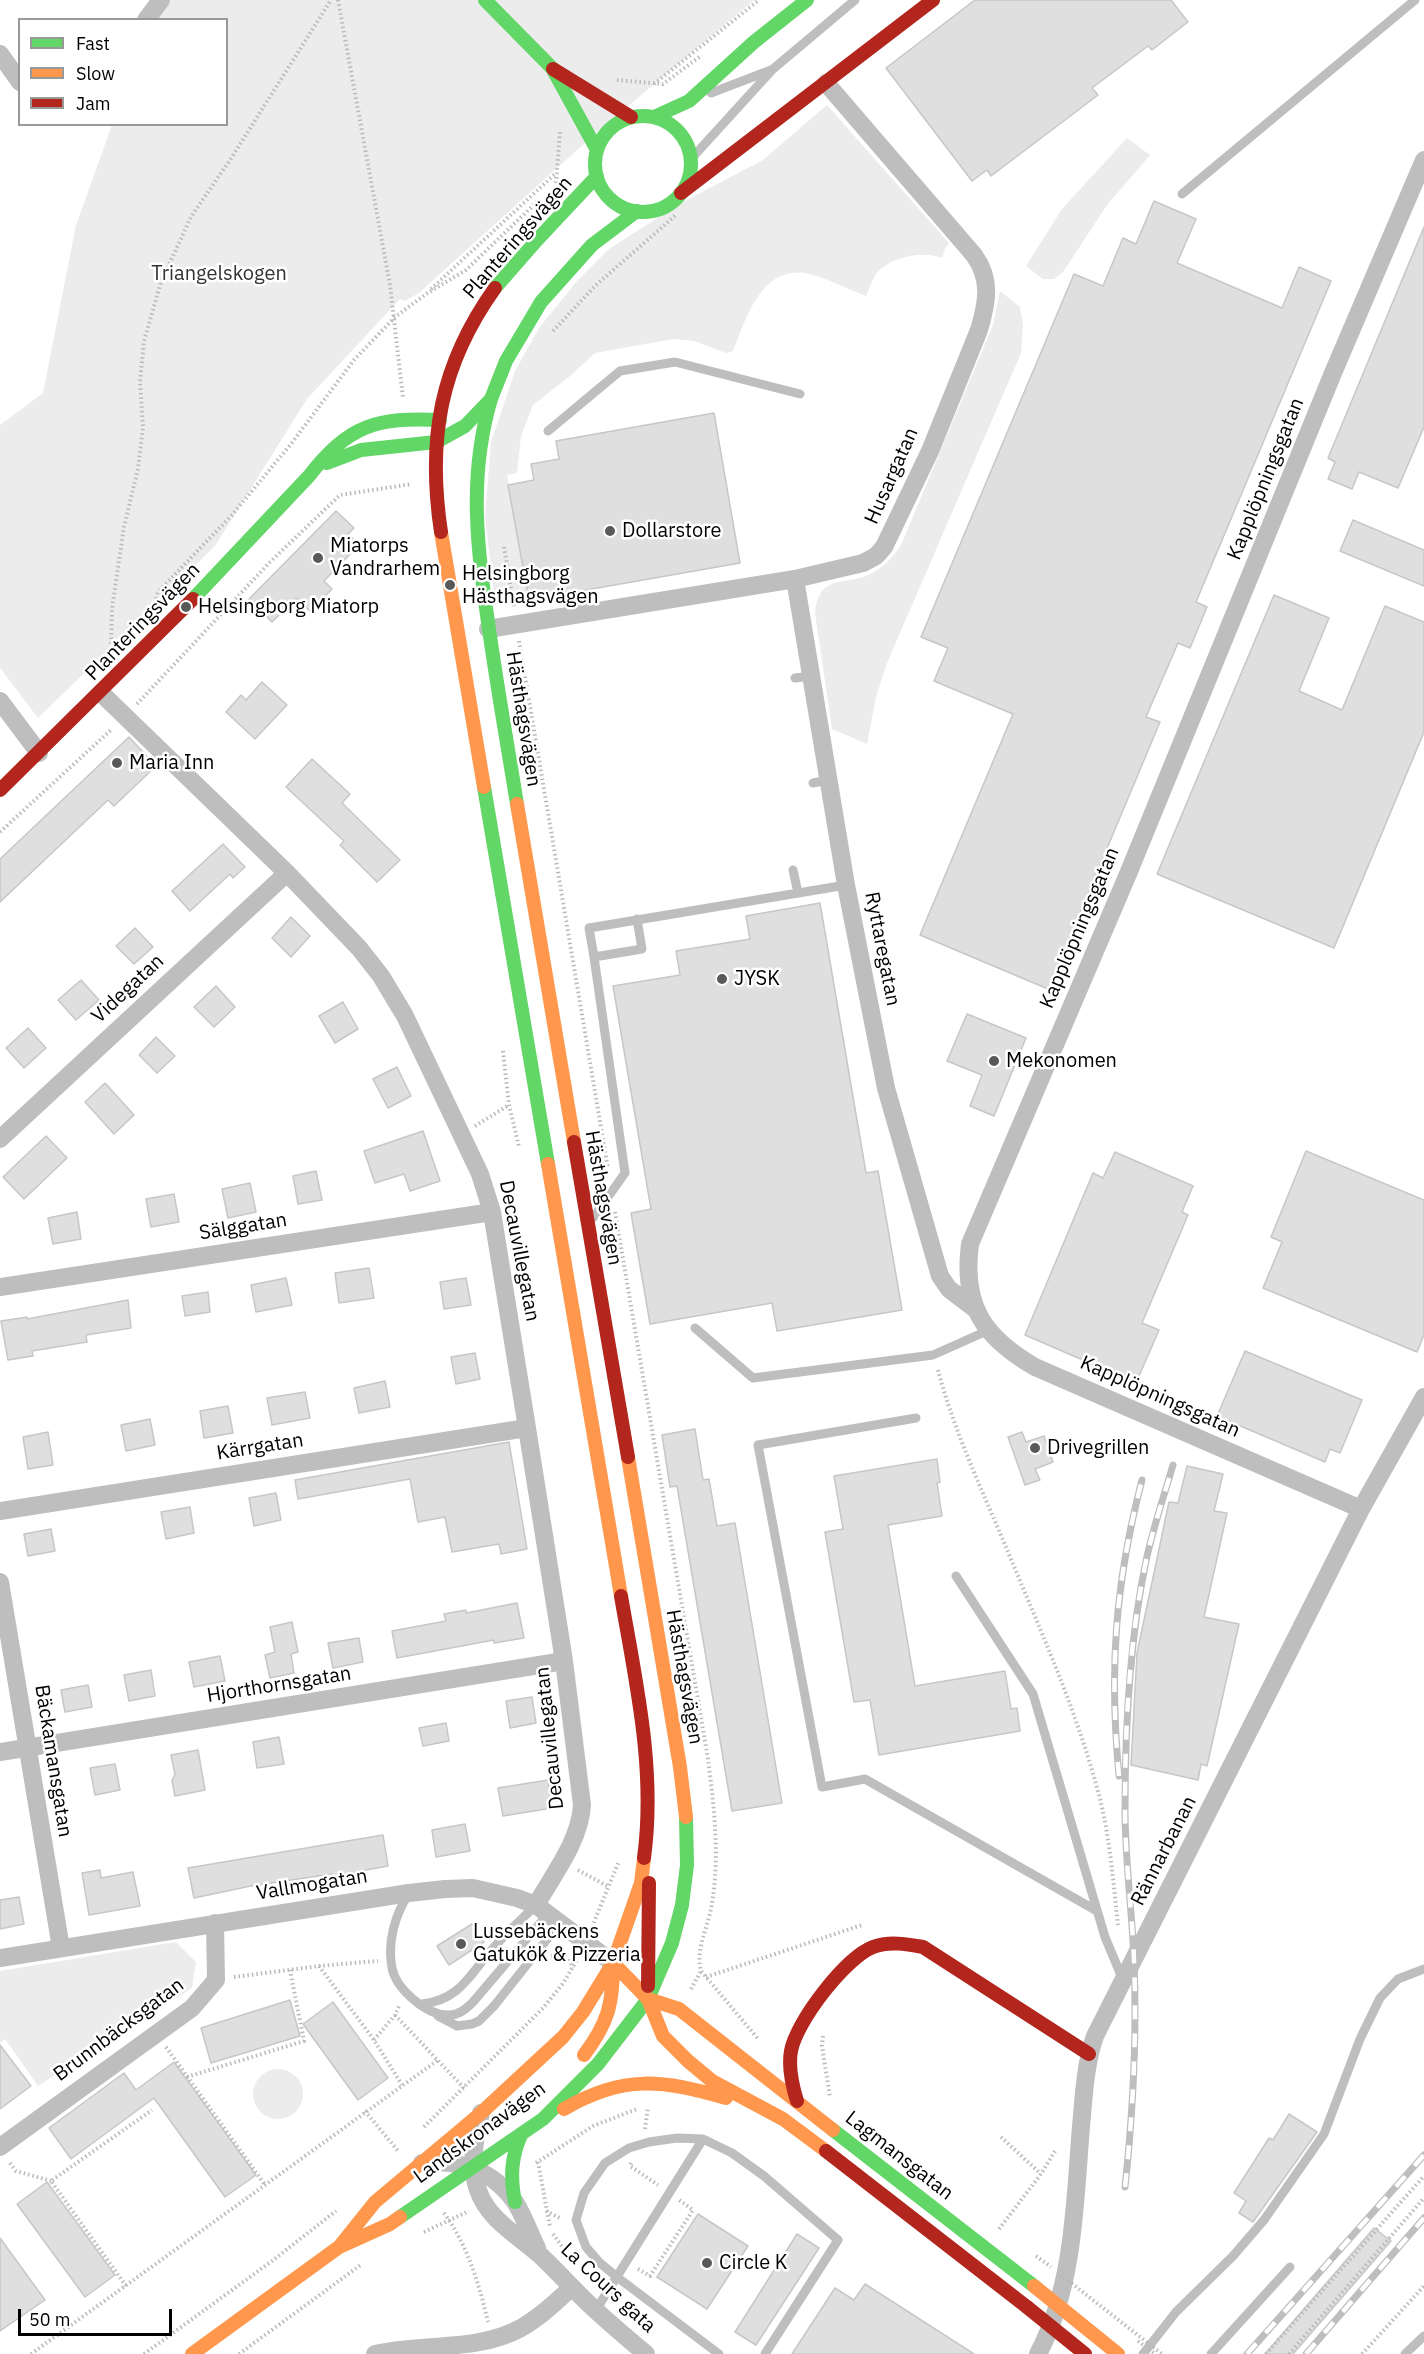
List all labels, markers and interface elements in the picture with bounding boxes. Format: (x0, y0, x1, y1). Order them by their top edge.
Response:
legend (18, 18, 228, 126)
text: Fast (76, 32, 110, 55)
text: Slow (76, 62, 115, 85)
text: Jam (76, 92, 111, 115)
street label: Planteringsvägen (458, 172, 578, 304)
park label: Triangelskogen (151, 262, 287, 286)
street label: Kapplöpningsgatan (1223, 395, 1309, 563)
street label: Husargatan (860, 424, 924, 528)
place label: Dollarstore (622, 519, 721, 543)
marker: Dollarstore (603, 524, 617, 538)
place label: Miatorps Vandrarhem (330, 534, 440, 581)
marker: Miatorps Vandrarhem (311, 551, 325, 565)
street label: Planteringsvägen (81, 558, 205, 686)
place label: Helsingborg Hästhagsvägen (462, 562, 599, 609)
marker: Helsingborg Hästhagsvägen (443, 578, 457, 592)
place label: Helsingborg Miatorp (198, 595, 379, 619)
marker: Helsingborg Miatorp (179, 600, 193, 614)
street label: Hästhagsvägen (500, 650, 546, 788)
place label: Maria Inn (129, 751, 214, 775)
marker: Maria Inn (110, 756, 124, 770)
street label: Kapplöpningsgatan (1035, 844, 1125, 1012)
street label: Ryttaregatan (859, 890, 905, 1008)
street label: Videgatan (87, 950, 169, 1028)
place label: JYSK (734, 967, 780, 991)
marker: JYSK (715, 972, 729, 986)
place label: Mekonomen (1006, 1049, 1117, 1073)
marker: Mekonomen (987, 1054, 1001, 1068)
street label: Hästhagsvägen (579, 1129, 627, 1267)
street label: Decauvillegatan (494, 1178, 544, 1324)
street label: Sälggatan (197, 1208, 289, 1246)
street label: Kapplöpningsgatan (1076, 1351, 1244, 1443)
street label: Kärrgatan (215, 1428, 305, 1466)
place label: Drivegrillen (1047, 1436, 1149, 1460)
marker: Drivegrillen (1028, 1441, 1042, 1455)
street label: Hästhagsvägen (660, 1608, 708, 1746)
street label: Hjorthornsgatan (205, 1662, 353, 1708)
street label: Decauvillegatan (531, 1665, 569, 1811)
street label: Bäckamansgatan (29, 1683, 77, 1839)
street label: Rännarbanan (1126, 1792, 1202, 1910)
street label: Vallmogatan (255, 1864, 369, 1906)
place label: Lussebäckens Gatukök & Pizzeria (473, 1920, 641, 1967)
marker: Lussebäckens Gatukök & Pizzeria (454, 1937, 468, 1951)
street label: Brunnbäcksgatan (49, 1973, 189, 2087)
street label: Landskronavägen (409, 2077, 551, 2189)
street label: Lagmansgatan (840, 2106, 958, 2206)
street label: La Cours gata (556, 2238, 660, 2338)
place label: Circle K (719, 2251, 788, 2275)
marker: Circle K (700, 2256, 714, 2270)
scale bar (21, 2297, 176, 2335)
text: 50 m (29, 2308, 71, 2331)

